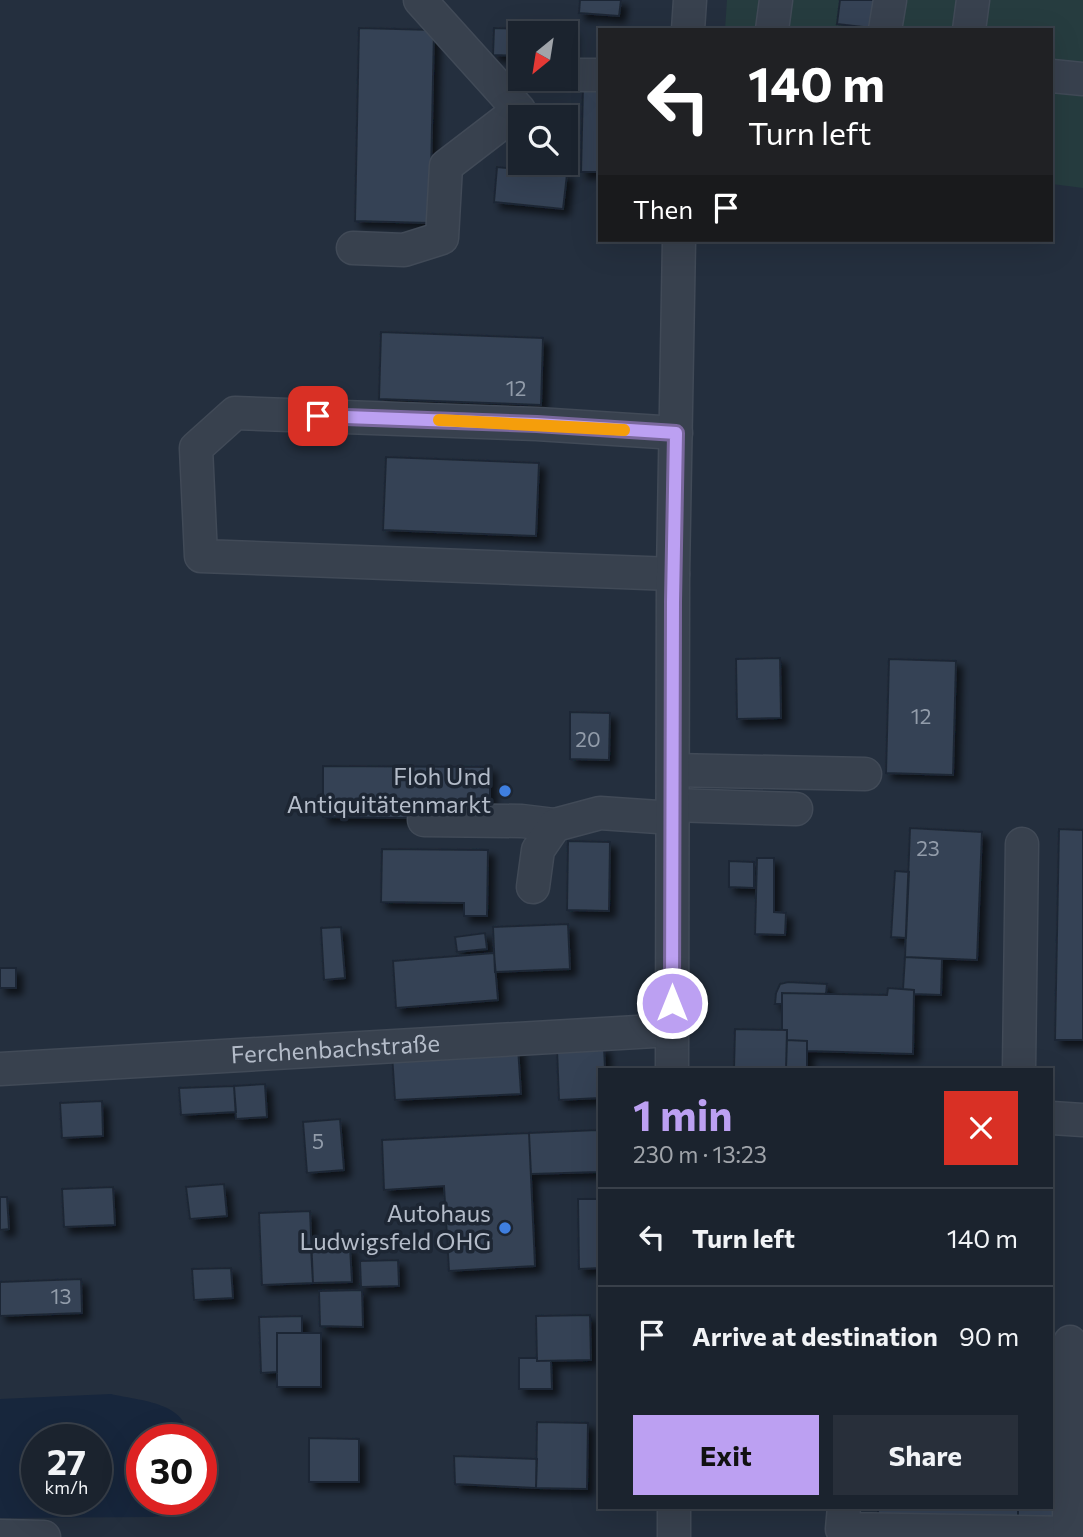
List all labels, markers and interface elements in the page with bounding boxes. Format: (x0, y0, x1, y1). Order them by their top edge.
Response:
north arrow (508, 21, 578, 91)
map controls (508, 21, 578, 175)
text: 140 m (748, 52, 885, 112)
icon: left (633, 56, 724, 147)
button: search (508, 105, 578, 175)
text: Turn left (748, 112, 872, 152)
icon: arrive (707, 189, 745, 227)
text: Then (633, 193, 693, 224)
house number: 12 (506, 375, 526, 400)
pin (288, 386, 348, 446)
icon: arrive (299, 397, 337, 435)
house number: 12 (911, 703, 931, 728)
house number: 20 (575, 726, 601, 751)
place label: Floh Und Antiquitätenmarkt (287, 761, 491, 818)
marker: Floh Und Antiquitätenmarkt (497, 783, 513, 799)
house number: 23 (916, 835, 940, 860)
position arrow (635, 966, 709, 1040)
street label: Ferchenbachstraße (230, 1027, 441, 1069)
text: 1 min (633, 1088, 733, 1140)
button: close (944, 1091, 1018, 1165)
house number: 5 (312, 1128, 324, 1153)
text: 230 m · 13:23 (633, 1140, 767, 1168)
place label: Autohaus Ludwigsfeld OHG (299, 1198, 491, 1255)
icon: left (633, 1218, 671, 1256)
marker: Autohaus Ludwigsfeld OHG (497, 1220, 513, 1236)
text: Turn left (692, 1222, 795, 1253)
text: 140 m (947, 1222, 1018, 1253)
house number: 13 (51, 1283, 71, 1308)
icon: arrive (633, 1316, 671, 1354)
text: Arrive at destination (692, 1320, 938, 1351)
text: 90 m (959, 1320, 1019, 1351)
button: Exit (633, 1415, 819, 1495)
button: Share (833, 1415, 1018, 1495)
speed limit sign: 30 (126, 1424, 217, 1515)
text: 27 (47, 1439, 86, 1482)
text: km/h (45, 1476, 88, 1498)

